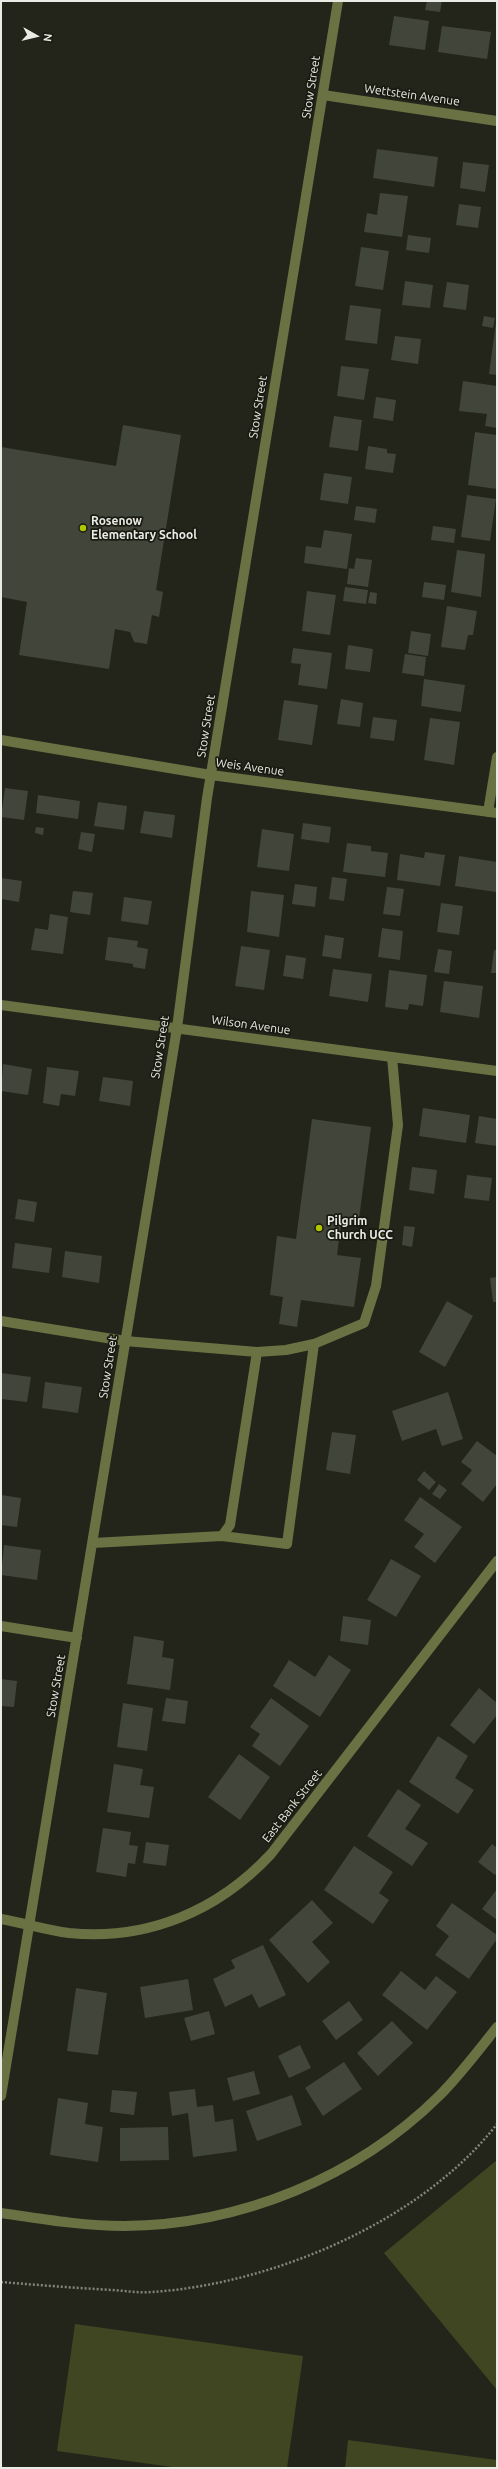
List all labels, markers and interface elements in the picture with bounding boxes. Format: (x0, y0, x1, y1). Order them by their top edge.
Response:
north arrow (16, 16, 56, 56)
text: N (41, 33, 54, 43)
street label: Stow Street (299, 54, 323, 120)
street label: Wettstein Avenue (363, 81, 461, 109)
street label: Stow Street (246, 374, 270, 440)
place label: Rosenow Elementary School (91, 514, 197, 542)
marker: Rosenow Elementary School (78, 523, 88, 533)
street label: Stow Street (194, 693, 218, 759)
street label: Weis Avenue (215, 755, 285, 779)
street label: Wilson Avenue (211, 1012, 291, 1038)
street label: Stow Street (148, 1014, 172, 1080)
place label: Pilgrim Church UCC (327, 1214, 393, 1242)
marker: Pilgrim Church UCC (314, 1223, 324, 1233)
street label: Stow Street (96, 1334, 120, 1400)
street label: Stow Street (43, 1653, 69, 1719)
street label: East Bank Street (259, 1767, 325, 1845)

